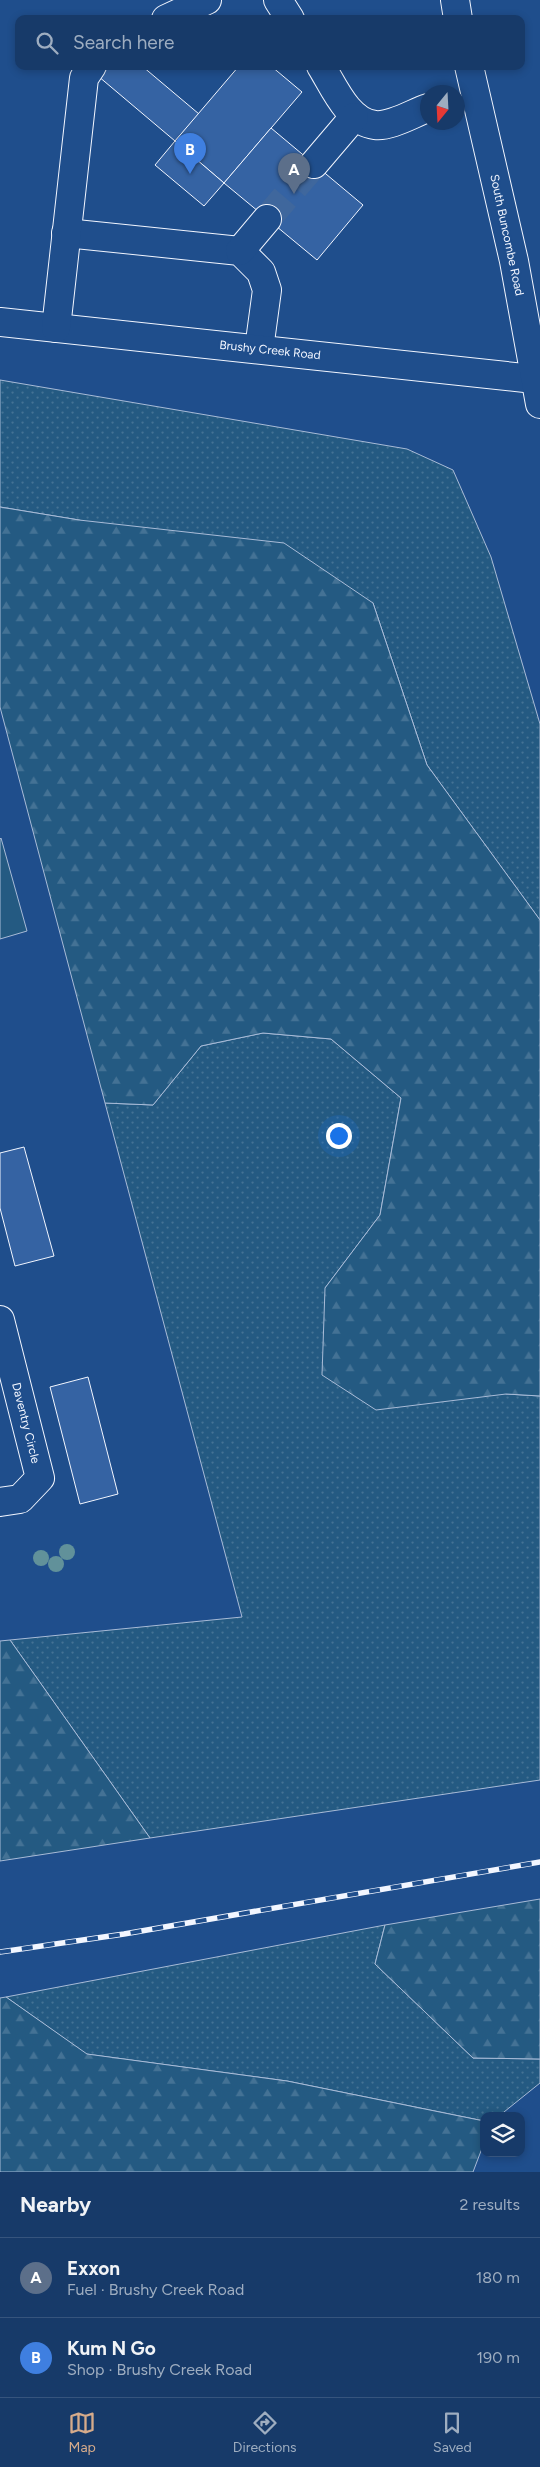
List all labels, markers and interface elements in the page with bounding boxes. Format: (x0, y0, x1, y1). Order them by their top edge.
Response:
search box (15, 15, 525, 70)
icon: search (33, 29, 61, 57)
text: Search here (73, 31, 175, 54)
north arrow (420, 85, 465, 130)
pin: B (174, 133, 206, 174)
pin: A (278, 153, 310, 194)
street label: South Buncombe Road (487, 173, 527, 297)
street label: Brushy Creek Road (219, 338, 321, 362)
your location (326, 1123, 352, 1149)
street label: Daventry Circle (9, 1381, 43, 1465)
map controls (480, 2112, 525, 2157)
button: layers (480, 2112, 525, 2157)
text: Nearby (20, 2192, 91, 2217)
text: 2 results (460, 2195, 520, 2214)
text: Exxon (67, 2257, 120, 2280)
text: A (30, 2268, 42, 2287)
text: 180 m (476, 2268, 520, 2287)
text: Fuel · Brushy Creek Road (67, 2280, 244, 2299)
text: Kum N Go (67, 2337, 156, 2360)
text: B (31, 2348, 41, 2367)
text: 190 m (477, 2348, 520, 2367)
text: Shop · Brushy Creek Road (67, 2360, 252, 2379)
tab: Map (68, 2409, 96, 2456)
tab: Directions (233, 2409, 297, 2456)
tab: Saved (433, 2409, 472, 2456)

